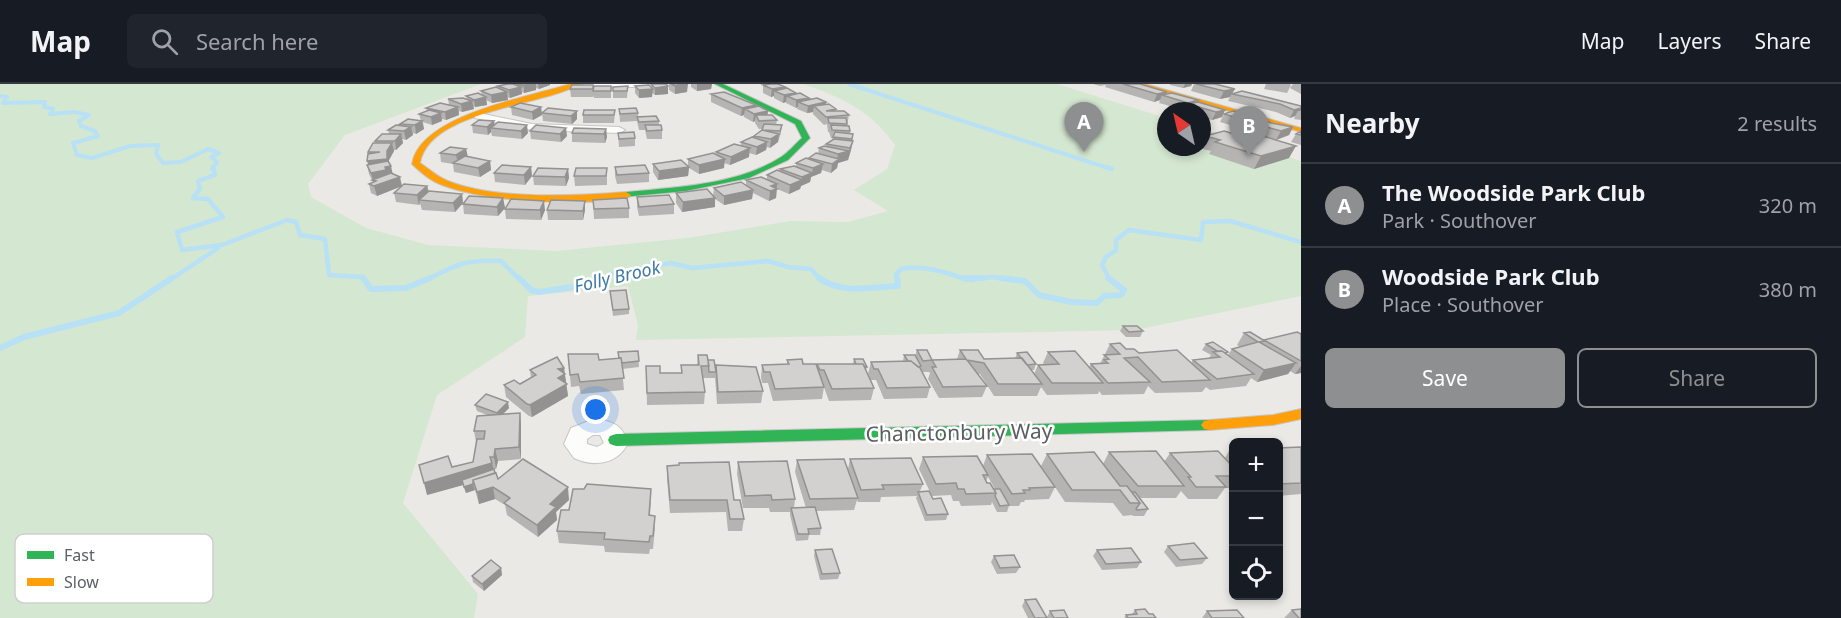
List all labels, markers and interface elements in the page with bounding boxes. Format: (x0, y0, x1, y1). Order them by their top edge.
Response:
search box (127, 14, 547, 68)
text: Map (30, 22, 91, 60)
icon: search (148, 25, 181, 58)
text: Search here (196, 26, 318, 56)
text: Map (1581, 27, 1625, 55)
text: Layers (1658, 27, 1722, 55)
text: Share (1755, 27, 1811, 55)
north arrow (1157, 102, 1211, 156)
pin: A (1064, 103, 1104, 152)
text: Nearby (1325, 105, 1420, 141)
pin: B (1230, 106, 1268, 156)
text: 2 results (1737, 110, 1817, 137)
text: The Woodside Park Club (1382, 177, 1645, 207)
text: A (1338, 192, 1351, 219)
text: 320 m (1759, 192, 1817, 219)
text: Park · Southover (1382, 207, 1536, 234)
water label: Folly Brook (571, 254, 664, 298)
text: Woodside Park Club (1382, 261, 1600, 291)
text: B (1338, 276, 1351, 303)
text: 380 m (1759, 276, 1817, 303)
text: Place · Southover (1382, 291, 1544, 318)
button: Save (1325, 348, 1565, 408)
button: Share (1577, 348, 1817, 408)
your location (581, 395, 610, 424)
street label: Chanctonbury Way (865, 416, 1053, 448)
map controls (1229, 438, 1283, 600)
button: + (1229, 438, 1283, 492)
button: − (1229, 492, 1283, 546)
legend (15, 534, 213, 603)
text: Fast (64, 544, 95, 566)
button: locate (1229, 546, 1283, 600)
text: Slow (64, 571, 99, 593)

